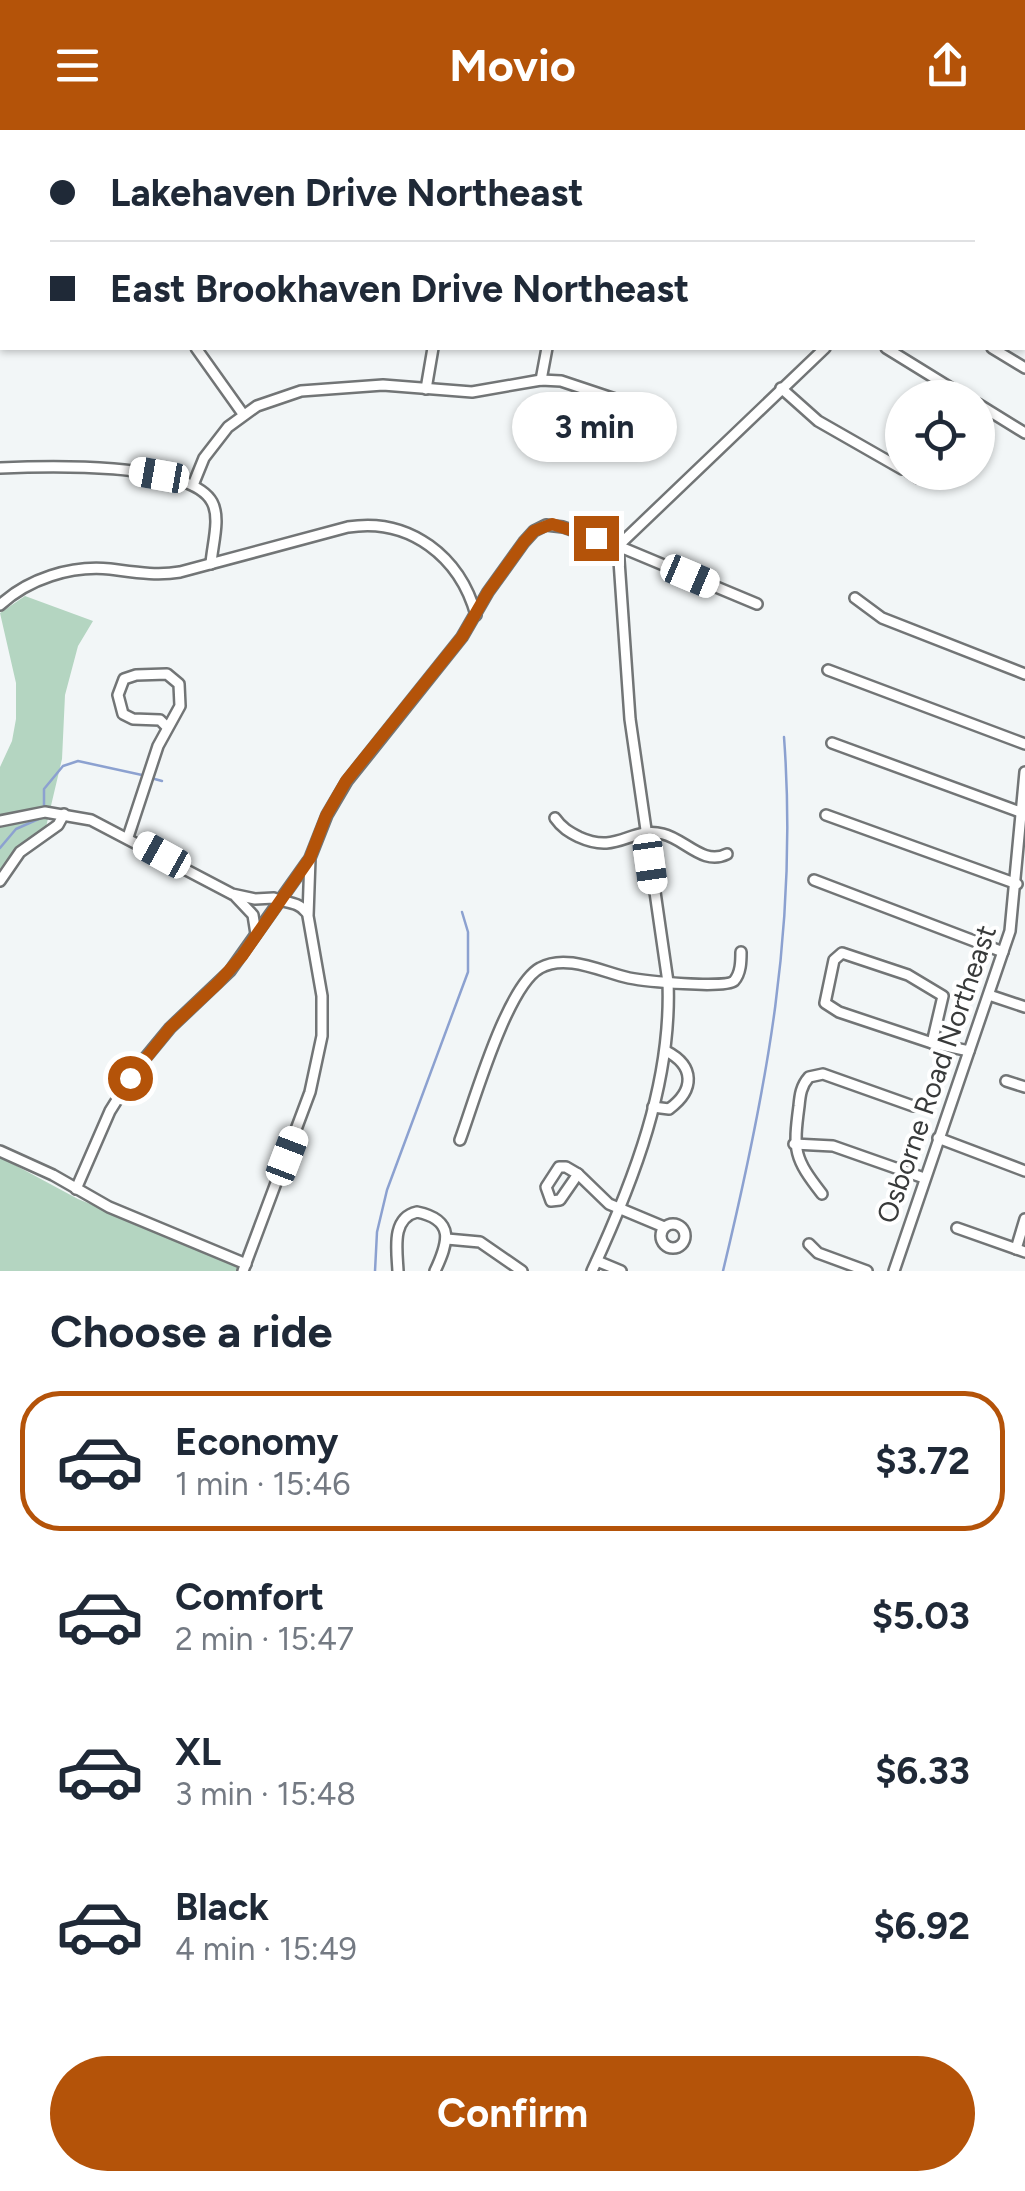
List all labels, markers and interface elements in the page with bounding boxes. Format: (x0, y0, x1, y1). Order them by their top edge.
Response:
icon: menu (50, 38, 105, 93)
text: Movio (449, 38, 576, 92)
icon: share (920, 38, 975, 93)
text: Lakehaven Drive Northeast (110, 170, 583, 216)
text: East Brookhaven Drive Northeast (110, 266, 689, 312)
map controls (885, 380, 995, 490)
button: locate (885, 380, 995, 490)
callout: 3 min (514, 393, 678, 463)
text: 3 min (555, 408, 634, 446)
car (127, 455, 191, 495)
route end (574, 516, 619, 561)
car (657, 550, 723, 602)
car (128, 827, 196, 883)
car (631, 832, 669, 896)
street label: Osborne Road Northeast (869, 921, 1003, 1227)
route start (108, 1056, 153, 1101)
car (262, 1123, 312, 1189)
text: Choose a ride (50, 1304, 332, 1358)
icon: car (55, 1416, 145, 1506)
text: Economy (175, 1419, 338, 1465)
text: $3.72 (875, 1438, 970, 1484)
text: 1 min · 15:46 (175, 1465, 350, 1503)
icon: car (55, 1571, 145, 1661)
text: Comfort (175, 1574, 324, 1620)
text: $5.03 (872, 1593, 970, 1639)
text: 2 min · 15:47 (175, 1620, 354, 1658)
icon: car (55, 1726, 145, 1816)
text: XL (175, 1729, 221, 1775)
text: $6.33 (875, 1748, 970, 1794)
text: 3 min · 15:48 (175, 1775, 356, 1813)
icon: car (55, 1881, 145, 1971)
text: Black (175, 1884, 269, 1930)
text: $6.92 (873, 1903, 970, 1949)
text: 4 min · 15:49 (175, 1930, 357, 1968)
button: Confirm (50, 2056, 975, 2171)

